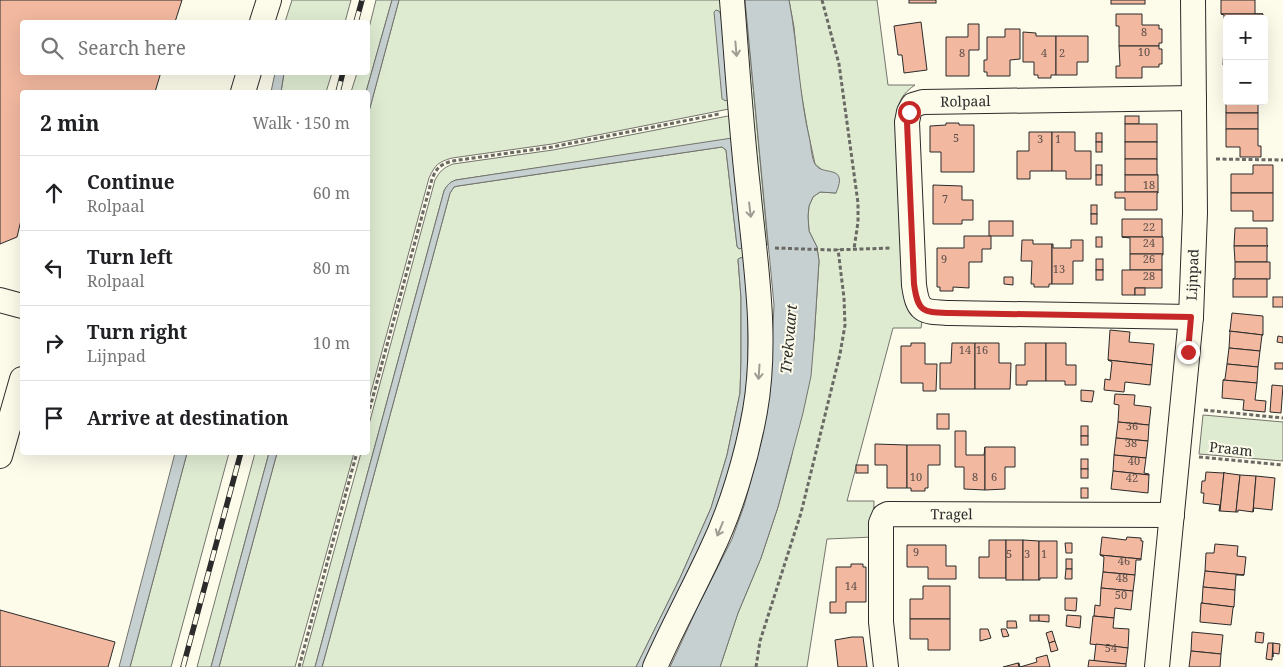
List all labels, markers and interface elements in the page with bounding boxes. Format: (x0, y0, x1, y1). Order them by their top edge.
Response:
map controls (1223, 15, 1268, 105)
button: + (1223, 15, 1268, 60)
search box (20, 20, 370, 75)
house number: 8 (1141, 24, 1147, 39)
icon: search (38, 34, 66, 62)
text: Search here (78, 35, 186, 61)
one-way arrow (731, 40, 741, 56)
house number: 10 (1138, 44, 1150, 59)
house number: 8 (959, 45, 965, 60)
house number: 4 (1041, 45, 1047, 60)
house number: 2 (1059, 45, 1065, 60)
button: − (1223, 60, 1268, 105)
street label: Rolpaal (940, 91, 991, 111)
route start (898, 101, 921, 124)
text: 2 min (40, 109, 99, 137)
text: Walk · 150 m (253, 112, 350, 134)
house number: 5 (953, 130, 959, 145)
house number: 3 (1037, 131, 1043, 146)
house number: 1 (1055, 131, 1061, 146)
text: Continue (87, 169, 175, 195)
house number: 18 (1143, 177, 1155, 192)
icon: ahead (40, 179, 68, 207)
text: 60 m (313, 182, 350, 204)
house number: 7 (942, 191, 948, 206)
text: Rolpaal (87, 195, 145, 217)
one-way arrow (745, 202, 755, 218)
house number: 22 (1143, 219, 1155, 234)
house number: 24 (1143, 235, 1155, 250)
text: Turn left (87, 244, 173, 270)
street label: Lijnpad (1182, 248, 1203, 301)
house number: 9 (941, 251, 947, 266)
house number: 26 (1143, 251, 1155, 266)
icon: left (40, 254, 68, 282)
text: 80 m (313, 257, 350, 279)
house number: 13 (1053, 261, 1065, 276)
house number: 28 (1143, 268, 1155, 283)
text: Rolpaal (87, 270, 145, 292)
water label: Trekvaart (775, 303, 801, 375)
text: Turn right (87, 319, 187, 345)
icon: right (40, 329, 68, 357)
text: 10 m (313, 332, 350, 354)
route end (1177, 341, 1200, 364)
house number: 14 (959, 342, 971, 357)
house number: 16 (976, 342, 988, 357)
text: Lijnpad (87, 345, 146, 367)
one-way arrow (754, 364, 764, 380)
icon: arrive (40, 404, 68, 432)
text: Arrive at destination (87, 405, 289, 431)
house number: 36 (1126, 418, 1138, 433)
house number: 38 (1125, 435, 1137, 450)
street label: Praam (1208, 437, 1254, 460)
house number: 40 (1128, 453, 1140, 468)
house number: 10 (910, 469, 922, 484)
house number: 8 (972, 469, 978, 484)
house number: 6 (991, 469, 997, 484)
house number: 42 (1126, 470, 1138, 485)
street label: Tragel (931, 504, 973, 523)
one-way arrow (715, 521, 724, 537)
house number: 9 (913, 544, 919, 559)
house number: 5 (1006, 546, 1012, 561)
house number: 3 (1024, 546, 1030, 561)
house number: 1 (1041, 546, 1047, 561)
house number: 46 (1118, 553, 1130, 568)
house number: 48 (1116, 570, 1128, 585)
house number: 14 (845, 578, 857, 593)
house number: 50 (1115, 587, 1127, 602)
house number: 54 (1105, 640, 1117, 655)

